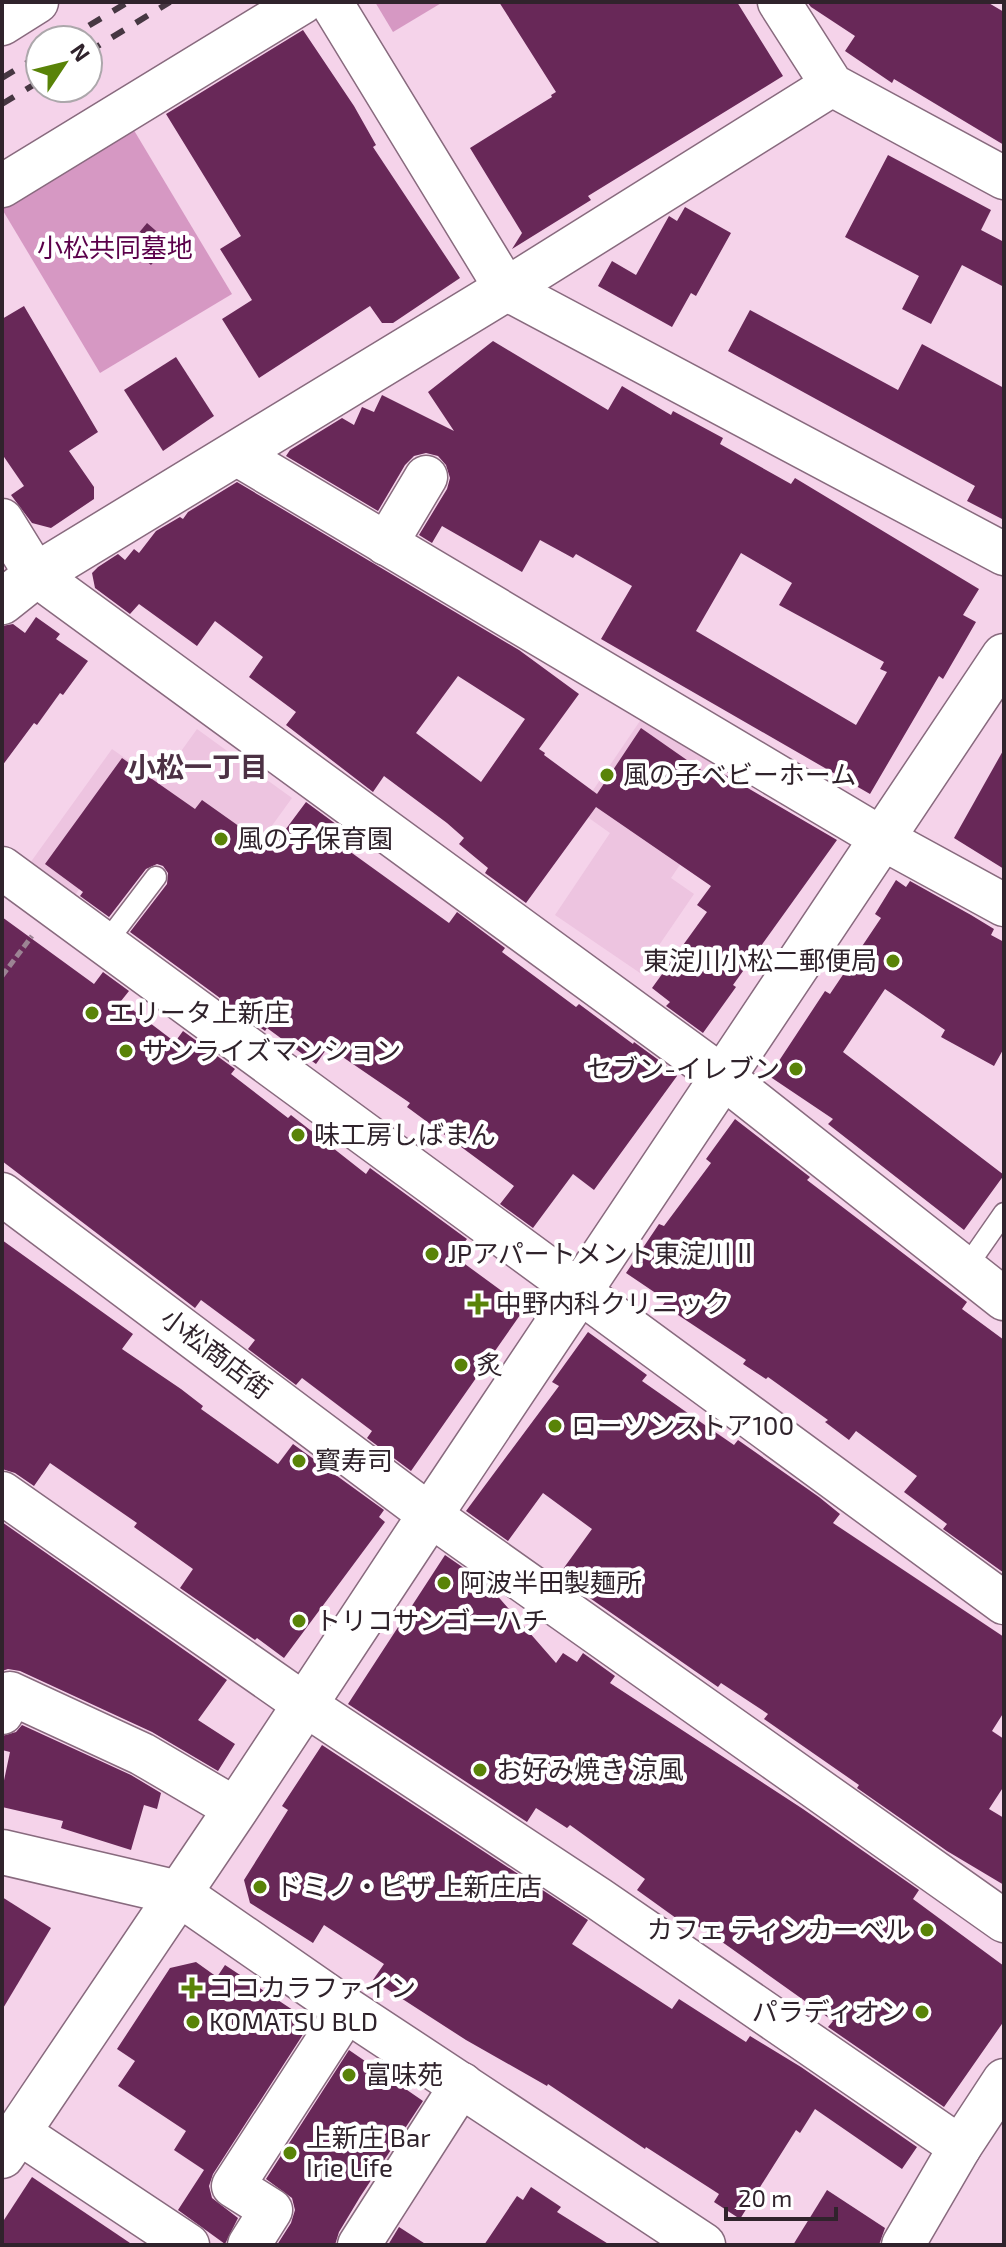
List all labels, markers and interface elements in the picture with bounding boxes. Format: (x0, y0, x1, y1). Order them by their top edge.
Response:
north arrow (24, 24, 104, 104)
text: N (66, 38, 96, 66)
park label: 小松共同墓地 (37, 231, 193, 262)
district label: 小松一丁目 (128, 749, 268, 783)
place label: 風の子ベビーホーム (623, 758, 856, 789)
marker: 風の子ベビーホーム (598, 766, 616, 784)
place label: 風の子保育園 (237, 822, 393, 853)
marker: 風の子保育園 (212, 830, 230, 848)
place label: 東淀川小松二郵便局 (643, 944, 877, 975)
marker: 東淀川小松二郵便局 (884, 952, 902, 970)
place label: エリータ上新庄 (108, 996, 290, 1027)
marker: エリータ上新庄 (83, 1004, 101, 1022)
place label: サンライズマンション (142, 1034, 401, 1065)
marker: サンライズマンション (117, 1042, 135, 1060)
place label: セブン-イレブン (586, 1052, 780, 1083)
marker: セブン-イレブン (787, 1060, 805, 1078)
place label: 味工房しばまん (314, 1118, 496, 1149)
marker: 味工房しばまん (289, 1126, 307, 1144)
place label: JPアパートメント東淀川Ⅱ (448, 1237, 758, 1268)
marker: JPアパートメント東淀川Ⅱ (423, 1245, 441, 1263)
place label: 中野内科クリニック (496, 1287, 730, 1318)
marker: 中野内科クリニック (467, 1293, 489, 1315)
street label: 小松商店街 (156, 1301, 278, 1404)
place label: 炙 (477, 1348, 503, 1379)
marker: 炙 (452, 1356, 470, 1374)
place label: ローソンストア100 (571, 1409, 794, 1440)
marker: ローソンストア100 (546, 1417, 564, 1435)
place label: 寳寿司 (315, 1444, 393, 1475)
marker: 寳寿司 (290, 1452, 308, 1470)
place label: 阿波半田製麺所 (460, 1566, 642, 1597)
marker: 阿波半田製麺所 (435, 1574, 453, 1592)
place label: トリコサンゴーハチ (315, 1604, 548, 1635)
marker: トリコサンゴーハチ (290, 1612, 308, 1630)
place label: お好み焼き 涼風 (496, 1753, 684, 1784)
marker: お好み焼き 涼風 (471, 1761, 489, 1779)
place label: ドミノ・ピザ 上新庄店 (276, 1870, 542, 1901)
marker: ドミノ・ピザ 上新庄店 (251, 1878, 269, 1896)
place label: カフェ ティンカーベル (647, 1913, 911, 1944)
marker: カフェ ティンカーベル (918, 1921, 936, 1939)
place label: ココカラファイン (208, 1971, 416, 2002)
marker: ココカラファイン (183, 1979, 201, 1997)
place label: パラディオン (752, 1995, 906, 2026)
marker: パラディオン (913, 2003, 931, 2021)
place label: KOMATSU BLD (209, 2005, 378, 2036)
marker: KOMATSU BLD (184, 2013, 202, 2031)
place label: 富味苑 (365, 2058, 443, 2089)
marker: 富味苑 (340, 2066, 358, 2084)
place label: 上新庄 Bar Irie Life (306, 2121, 431, 2182)
marker: 上新庄 Bar Irie Life (281, 2144, 299, 2162)
scale bar (726, 2171, 836, 2221)
text: 20 m (738, 2183, 792, 2212)

